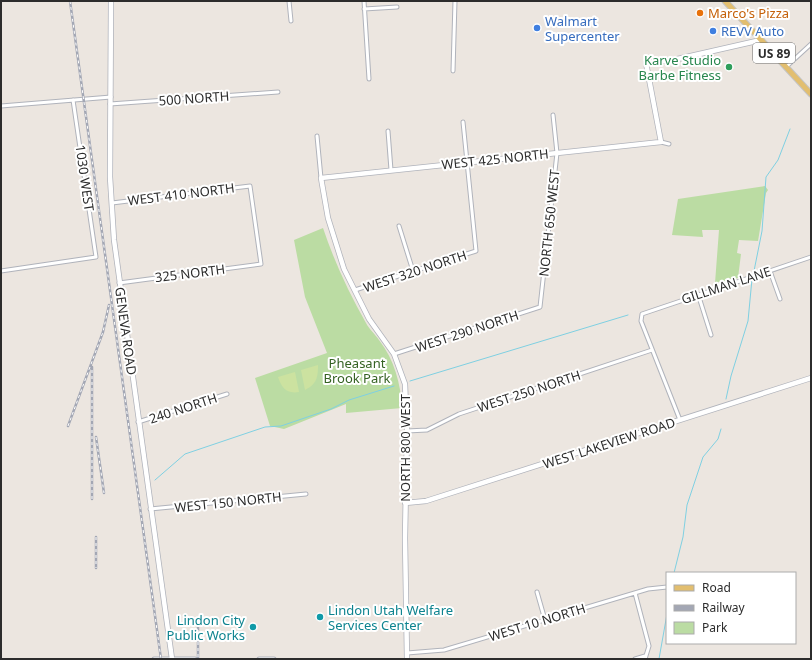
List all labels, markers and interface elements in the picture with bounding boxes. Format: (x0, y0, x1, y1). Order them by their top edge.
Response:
place label: Marco's Pizza (708, 4, 789, 22)
marker: Marco's Pizza (695, 8, 705, 18)
place label: Walmart Supercenter (545, 12, 620, 45)
place label: REVV Auto (721, 22, 784, 40)
marker: Walmart Supercenter (532, 23, 542, 33)
marker: REVV Auto (708, 26, 718, 36)
road number: US 89 (753, 43, 795, 63)
place label: Karve Studio Barbe Fitness (639, 51, 721, 84)
marker: Karve Studio Barbe Fitness (724, 62, 734, 72)
street label: 500 NORTH (158, 87, 230, 109)
street label: 1030 WEST (71, 144, 99, 213)
street label: WEST 425 NORTH (440, 144, 550, 174)
street label: NORTH 650 WEST (534, 168, 564, 278)
street label: WEST 410 NORTH (126, 179, 236, 209)
street label: WEST 320 NORTH (361, 246, 469, 296)
street label: 325 NORTH (154, 260, 226, 286)
street label: GILLMAN LANE (679, 262, 773, 308)
street label: GENEVA ROAD (111, 286, 141, 376)
street label: WEST 290 NORTH (413, 306, 521, 356)
park label: Pheasant Brook Park (323, 354, 391, 387)
street label: WEST 250 NORTH (475, 366, 583, 416)
street label: 240 NORTH (147, 389, 219, 427)
street label: NORTH 800 WEST (396, 393, 414, 502)
street label: WEST LAKEVIEW ROAD (541, 413, 677, 473)
street label: WEST 150 NORTH (173, 487, 283, 517)
legend (666, 572, 796, 644)
text: Road (702, 579, 731, 596)
street label: WEST 10 NORTH (486, 599, 588, 645)
text: Railway (702, 599, 746, 616)
place label: Lindon Utah Welfare Services Center (328, 601, 453, 634)
place label: Lindon City Public Works (167, 611, 245, 644)
marker: Lindon Utah Welfare Services Center (315, 612, 325, 622)
text: Park (702, 619, 728, 636)
marker: Lindon City Public Works (248, 622, 258, 632)

